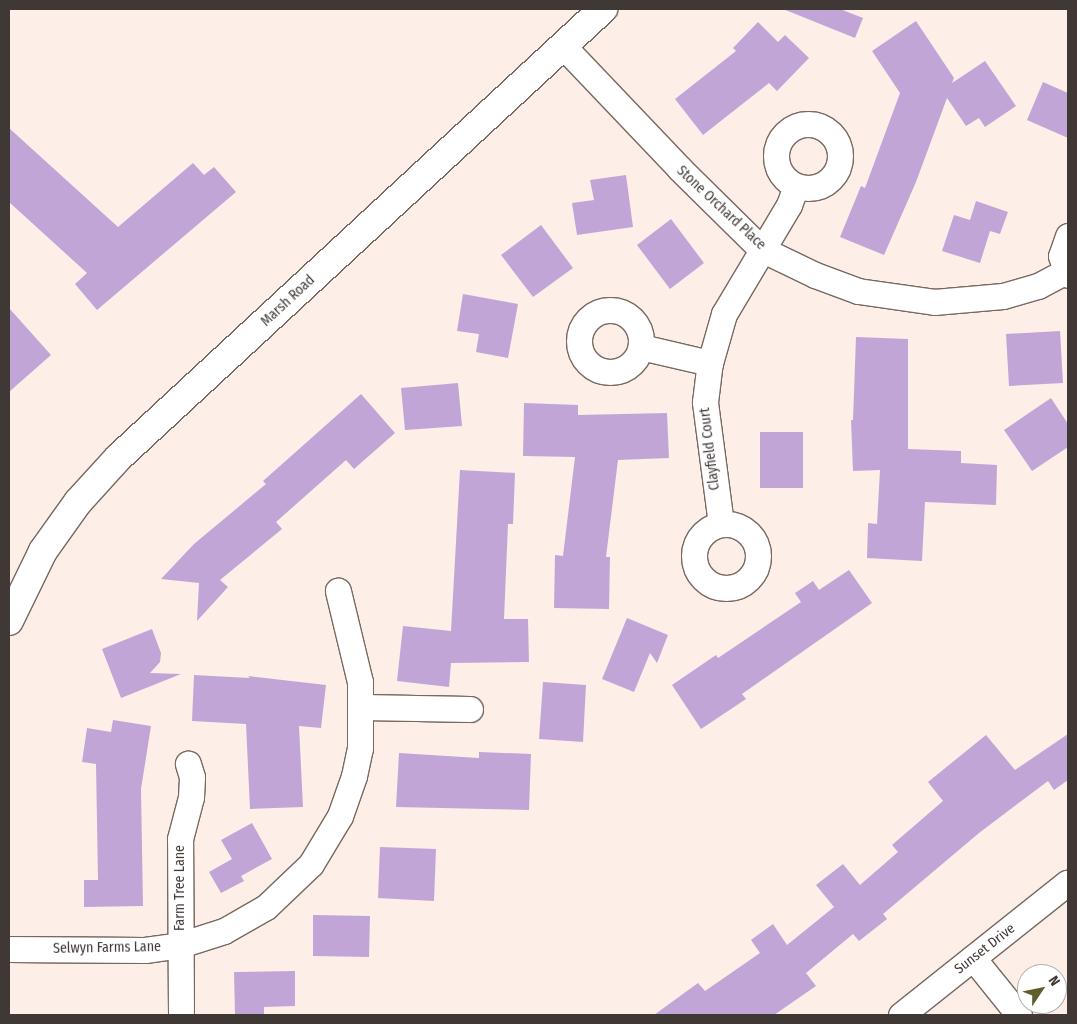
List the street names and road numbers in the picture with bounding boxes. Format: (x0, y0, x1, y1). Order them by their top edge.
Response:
street label: Stone Orchard Place (673, 163, 769, 253)
street label: Marsh Road (258, 272, 318, 330)
street label: Clayfield Court (697, 407, 723, 491)
street label: Farm Tree Lane (172, 845, 188, 931)
street label: Sunset Drive (951, 920, 1019, 978)
street label: Selwyn Farms Lane (53, 939, 161, 957)

